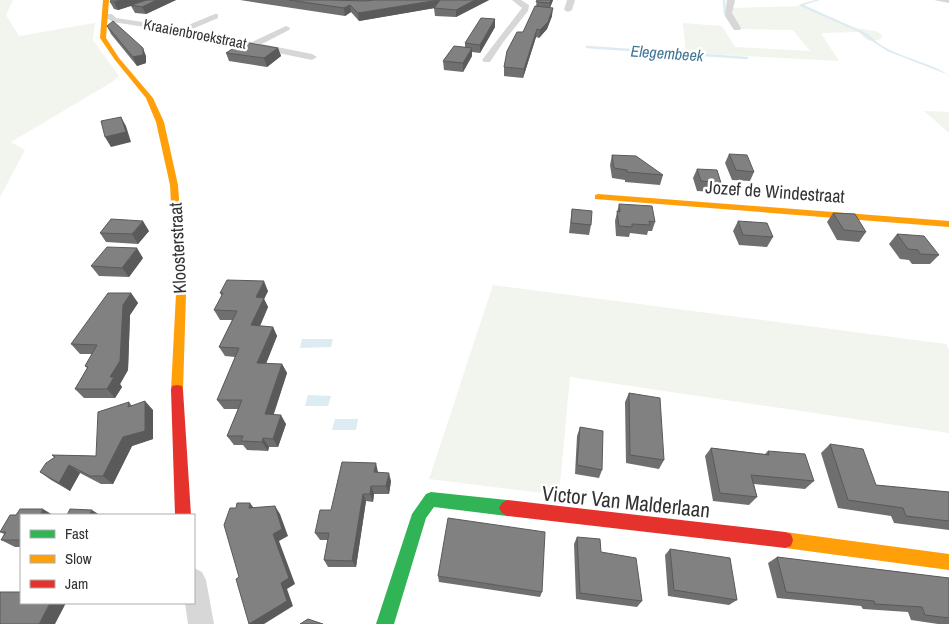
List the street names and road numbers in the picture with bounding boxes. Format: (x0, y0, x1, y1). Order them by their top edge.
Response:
street label: Kraaienbroekstraat (142, 13, 249, 54)
street label: Jozef de Windestraat (705, 174, 845, 209)
street label: Kloosterstraat (163, 202, 192, 294)
street label: Victor Van Malderlaan (541, 478, 712, 525)

